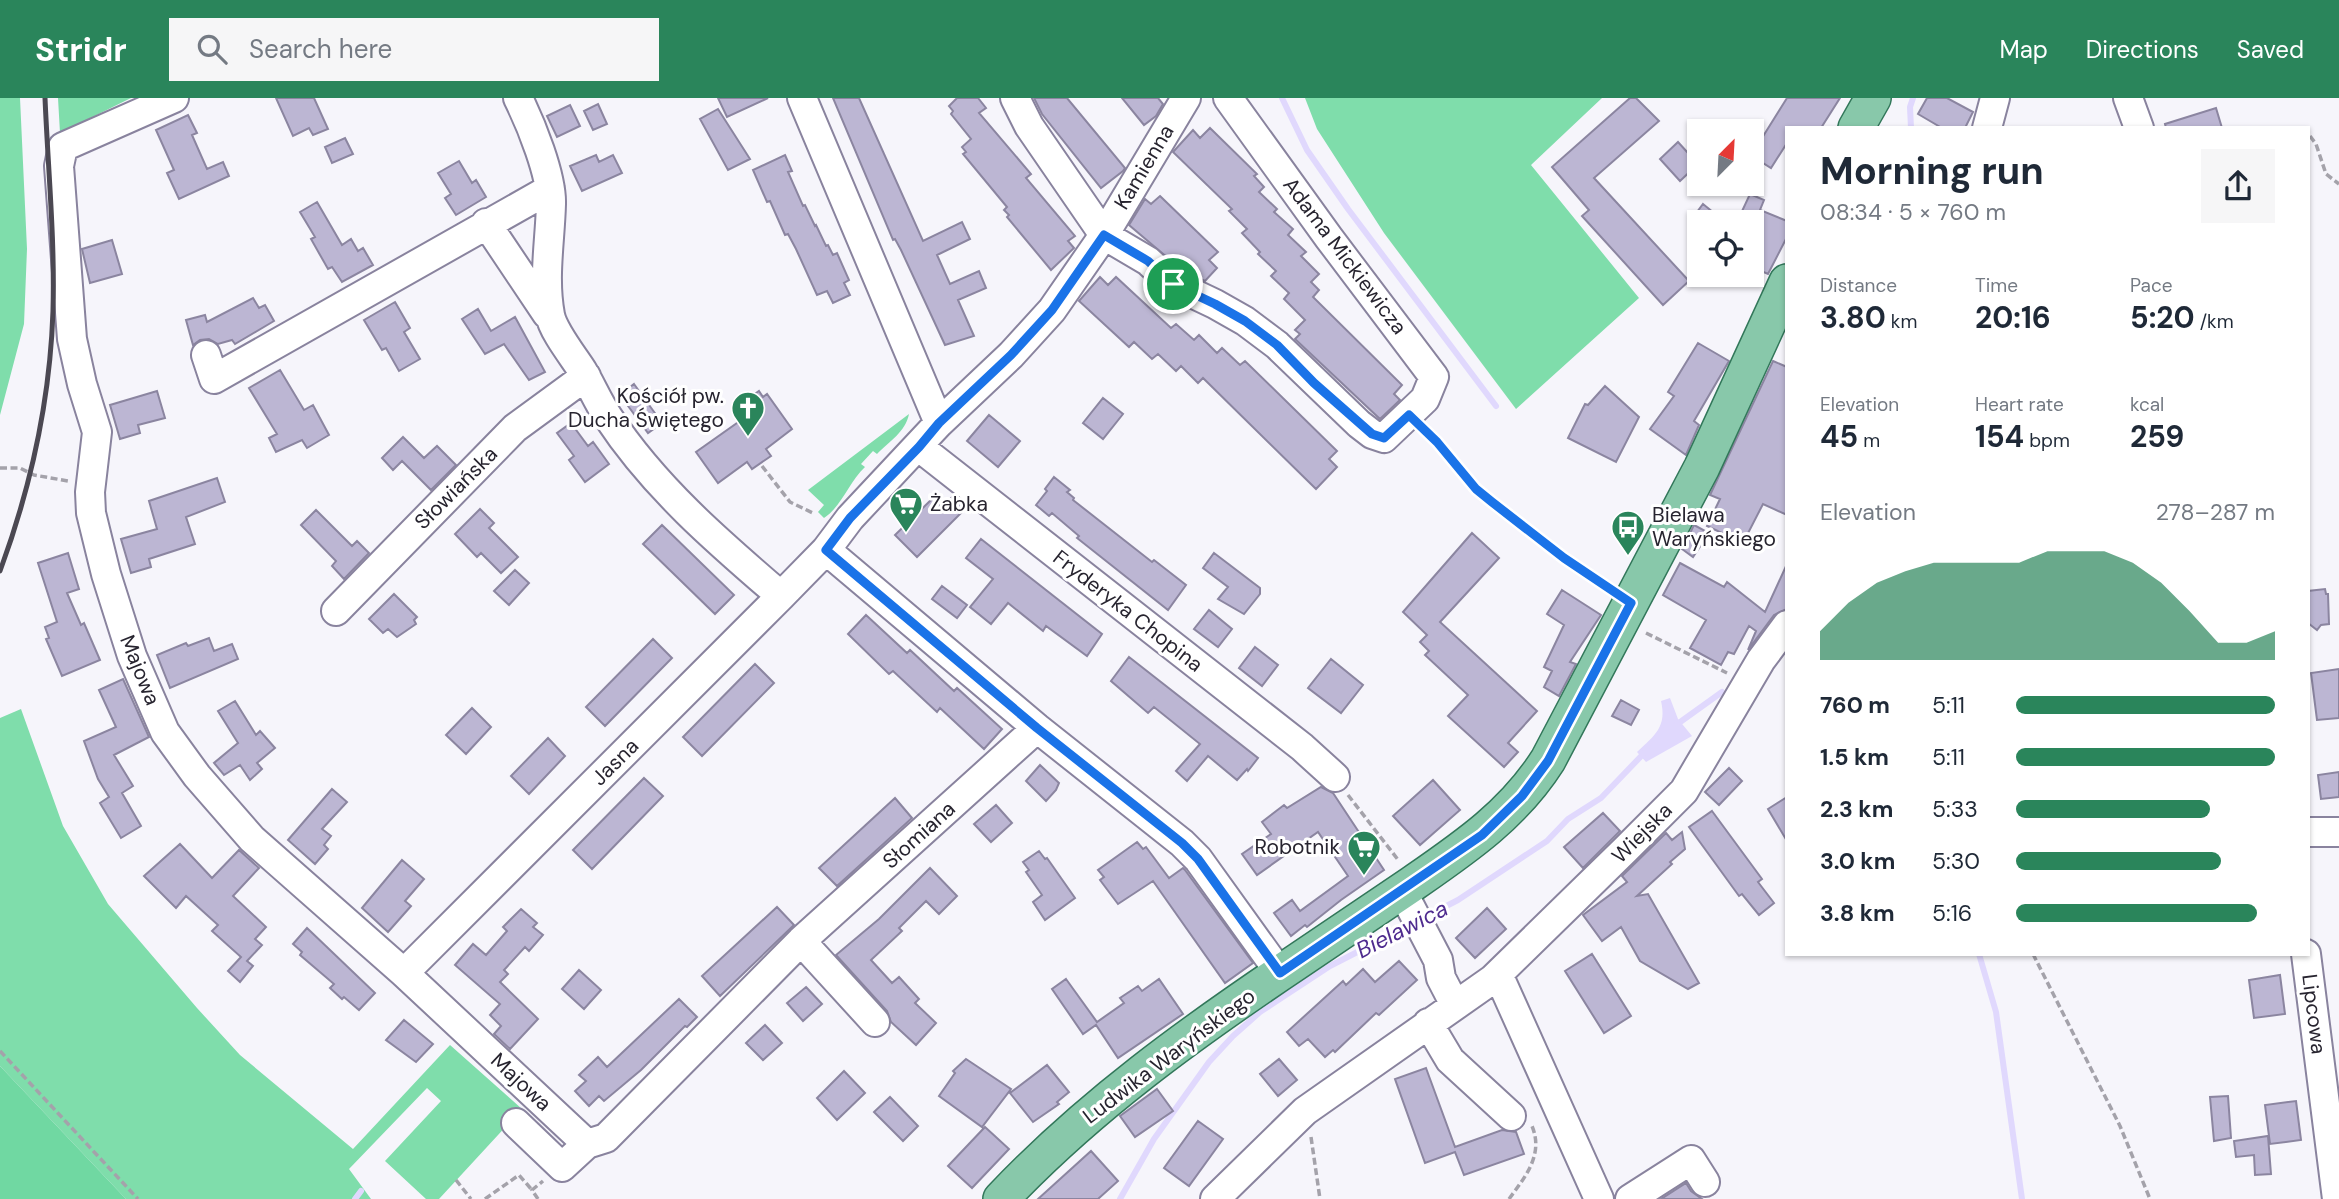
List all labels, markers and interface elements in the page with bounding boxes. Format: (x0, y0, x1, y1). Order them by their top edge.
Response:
search box (169, 18, 659, 81)
text: Stridr (35, 28, 127, 71)
icon: search (193, 30, 231, 68)
text: Search here (249, 32, 392, 66)
text: Map (2000, 34, 2048, 65)
text: Directions (2086, 34, 2199, 65)
text: Saved (2237, 34, 2304, 65)
street label: Kamienna (1108, 119, 1180, 215)
north arrow (1687, 119, 1764, 196)
map controls (1687, 119, 1764, 287)
text: Morning run (1820, 146, 2044, 196)
button: share (2201, 149, 2275, 223)
street label: Adama Mickiewicza (1277, 172, 1413, 340)
text: 08:34 · 5 × 760 m (1820, 197, 2006, 227)
button: locate (1687, 210, 1764, 287)
pin (1143, 254, 1203, 314)
icon: arrive (1154, 265, 1192, 303)
text: Distance (1820, 273, 1897, 298)
text: Time (1975, 273, 2018, 298)
text: Pace (2130, 273, 2173, 298)
text: 3.80 (1820, 298, 1886, 337)
text: 20:16 (1975, 298, 2051, 337)
text: 5:20 (2130, 298, 2195, 337)
text: km (1886, 309, 1917, 334)
text: /km (2195, 309, 2234, 334)
place label: Kościół pw. Ducha Świętego (568, 382, 724, 434)
church icon: Kościół pw. Ducha Świętego (729, 389, 767, 438)
text: Elevation (1820, 392, 1899, 417)
text: Heart rate (1975, 392, 2064, 417)
text: kcal (2130, 392, 2164, 417)
text: 45 (1820, 417, 1858, 456)
text: 154 (1975, 417, 2024, 456)
text: 259 (2130, 417, 2184, 456)
text: m (1858, 428, 1880, 453)
text: bpm (2024, 428, 2070, 453)
street label: Słowiańska (408, 440, 504, 536)
supermarket icon: Żabka (887, 485, 925, 534)
place label: Żabka (930, 490, 988, 518)
text: Elevation (1820, 497, 1916, 527)
text: 278–287 m (2156, 497, 2275, 527)
place label: Bielawa Waryńskiego (1652, 501, 1776, 553)
bus stop icon: Bielawa Waryńskiego (1609, 508, 1647, 557)
street label: Fryderyka Chopina (1047, 544, 1209, 678)
street label: Majowa (113, 631, 167, 709)
text: 760 m (1820, 690, 1890, 720)
text: 5:11 (1932, 690, 1965, 720)
street label: Jasna (585, 732, 645, 792)
text: 1.5 km (1820, 742, 1889, 772)
text: 5:11 (1932, 742, 1965, 772)
text: 2.3 km (1820, 794, 1893, 824)
text: 5:33 (1932, 794, 1978, 824)
street label: Słomiana (877, 795, 961, 875)
street label: Wiejska (1606, 797, 1678, 869)
supermarket icon: Robotnik (1345, 828, 1383, 877)
place label: Robotnik (1255, 833, 1340, 861)
text: 3.0 km (1820, 846, 1895, 876)
text: 5:30 (1932, 846, 1980, 876)
water label: Bielawica (1351, 893, 1453, 965)
text: 3.8 km (1820, 898, 1895, 928)
text: 5:16 (1932, 898, 1972, 928)
street label: Lipcowa (2295, 972, 2333, 1056)
street label: Ludwika Waryńskiego (1077, 982, 1261, 1130)
street label: Majowa (485, 1047, 557, 1117)

